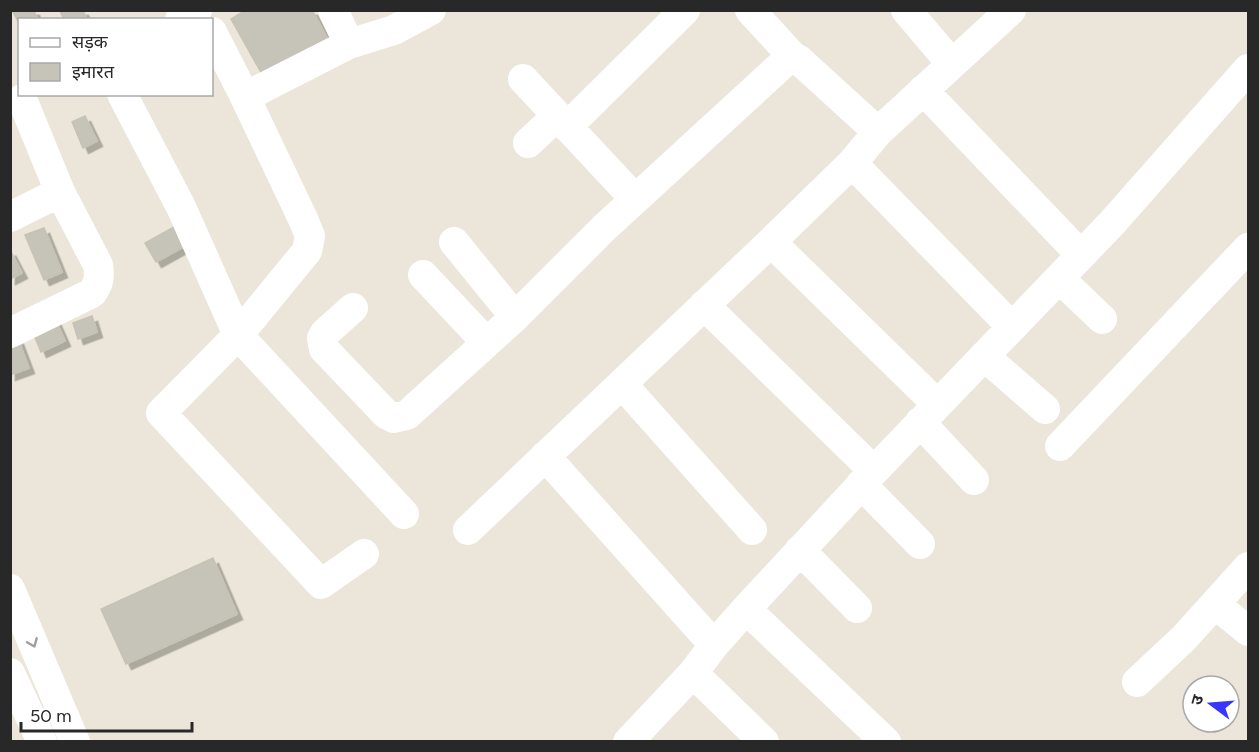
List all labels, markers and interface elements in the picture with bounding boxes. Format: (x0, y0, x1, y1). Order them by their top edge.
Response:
legend (18, 18, 213, 96)
text: सड़क (72, 31, 109, 53)
text: इमारत (72, 61, 115, 83)
one-way arrow (26, 636, 38, 647)
north arrow (1181, 674, 1241, 734)
text: उ (1187, 692, 1208, 707)
scale bar (21, 695, 192, 733)
text: 50 m (30, 705, 72, 727)

